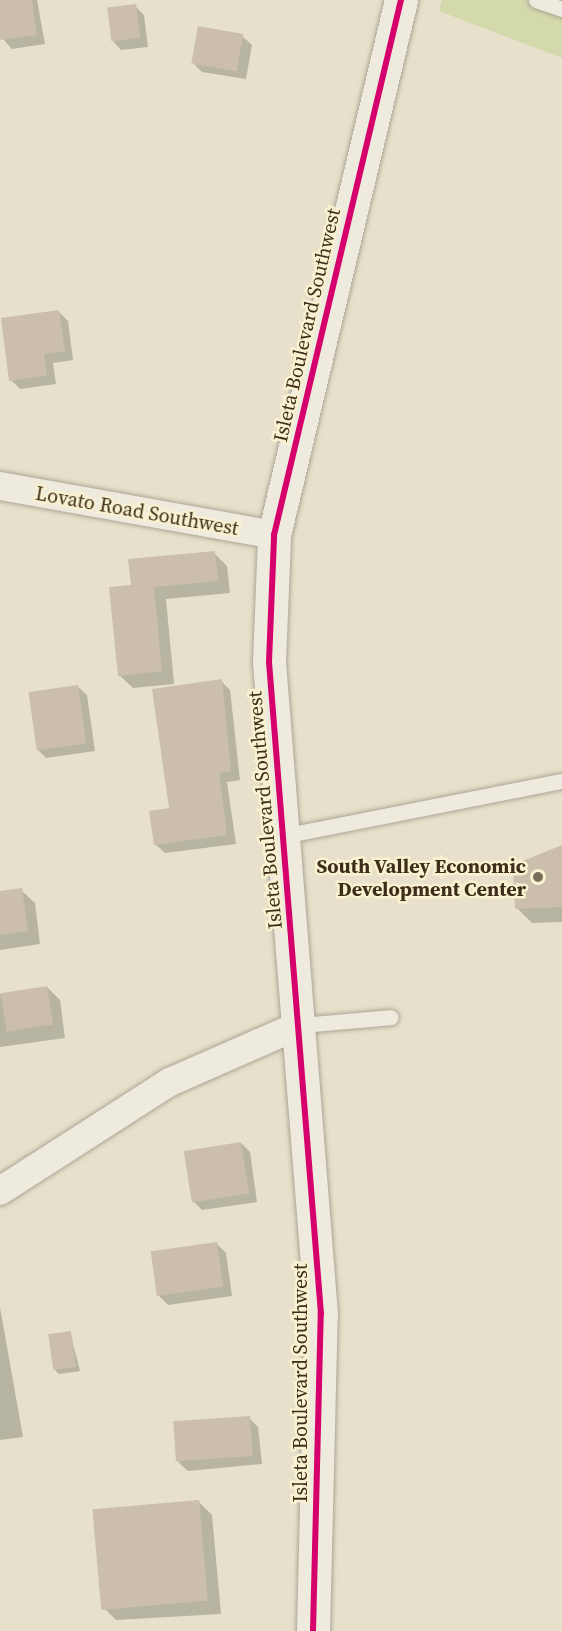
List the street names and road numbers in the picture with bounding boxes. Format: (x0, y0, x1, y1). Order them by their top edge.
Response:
street label: Isleta Boulevard Southwest (268, 206, 346, 444)
street label: Lovato Road Southwest (34, 481, 240, 541)
street label: Isleta Boulevard Southwest (243, 690, 287, 930)
street label: Isleta Boulevard Southwest (288, 1264, 312, 1502)

